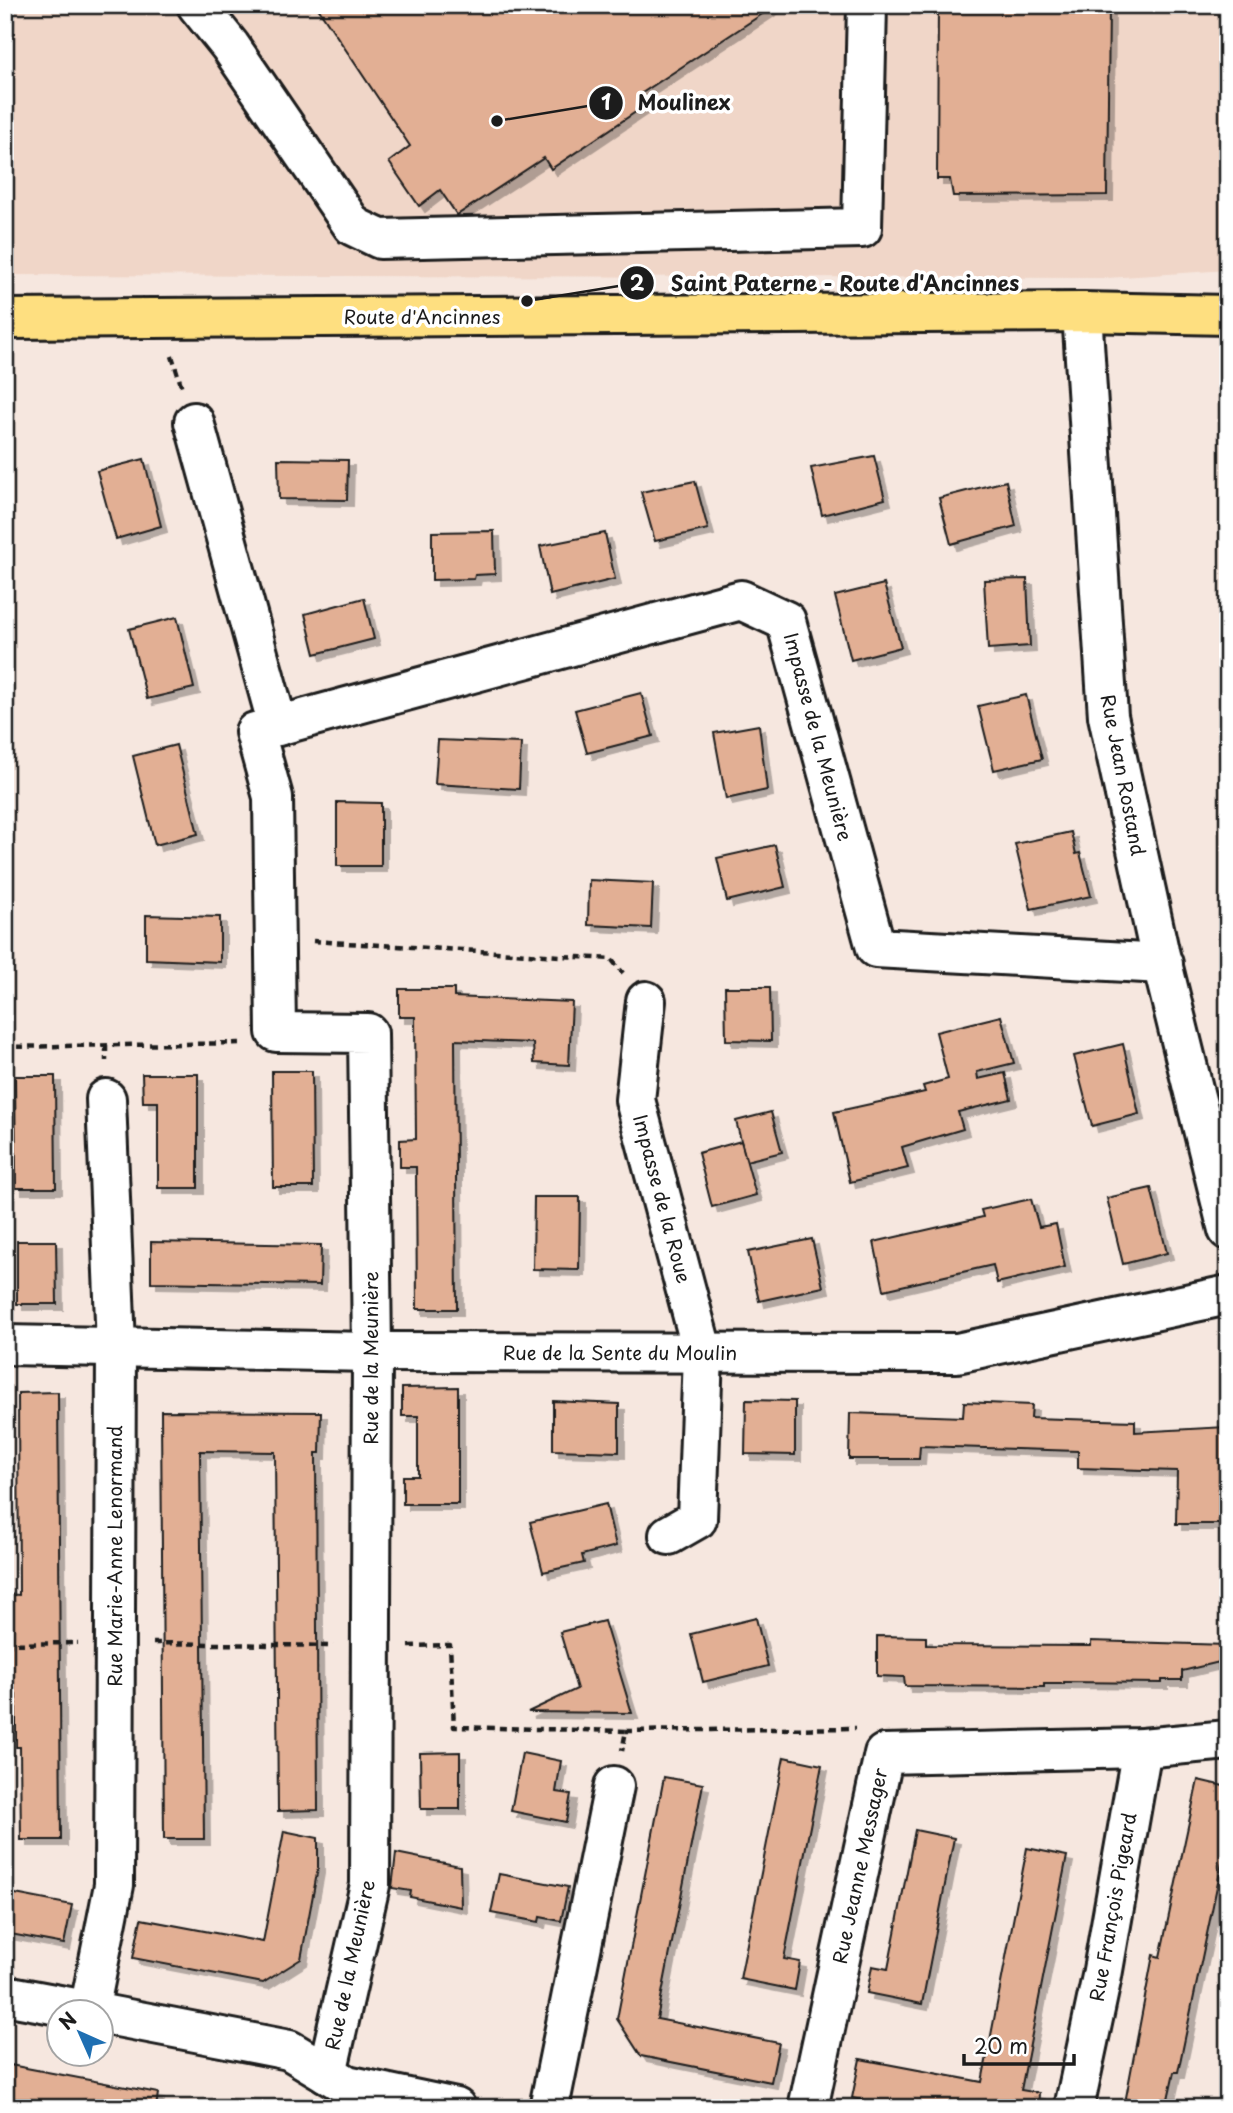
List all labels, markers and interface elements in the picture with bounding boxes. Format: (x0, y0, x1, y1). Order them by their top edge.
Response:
callout: Moulinex (589, 82, 745, 124)
text: 1 (601, 85, 611, 117)
text: Moulinex (637, 85, 731, 117)
callout: Saint Paterne - Route d'Ancinnes (620, 262, 1034, 304)
text: 2 (630, 266, 645, 298)
text: Saint Paterne - Route d'Ancinnes (671, 266, 1019, 298)
street label: Route d'Ancinnes (344, 302, 500, 330)
street label: Impasse de la Meunière (778, 630, 860, 844)
street label: Rue Jean Rostand (1095, 692, 1153, 858)
street label: Impasse de la Roue (627, 1111, 699, 1286)
street label: Rue de la Meunière (356, 1271, 384, 1445)
street label: Rue de la Sente du Moulin (503, 1338, 737, 1366)
street label: Rue Marie-Anne Lenormand (100, 1425, 128, 1687)
street label: Rue Jeanne Messager (825, 1765, 893, 1966)
street label: Rue François Pigeard (1082, 1810, 1142, 2003)
street label: Rue de la Meunière (317, 1877, 381, 2053)
north arrow (46, 1997, 116, 2068)
text: N (52, 2005, 82, 2035)
scale bar (964, 2022, 1074, 2066)
text: 20 m (974, 2029, 1028, 2061)

